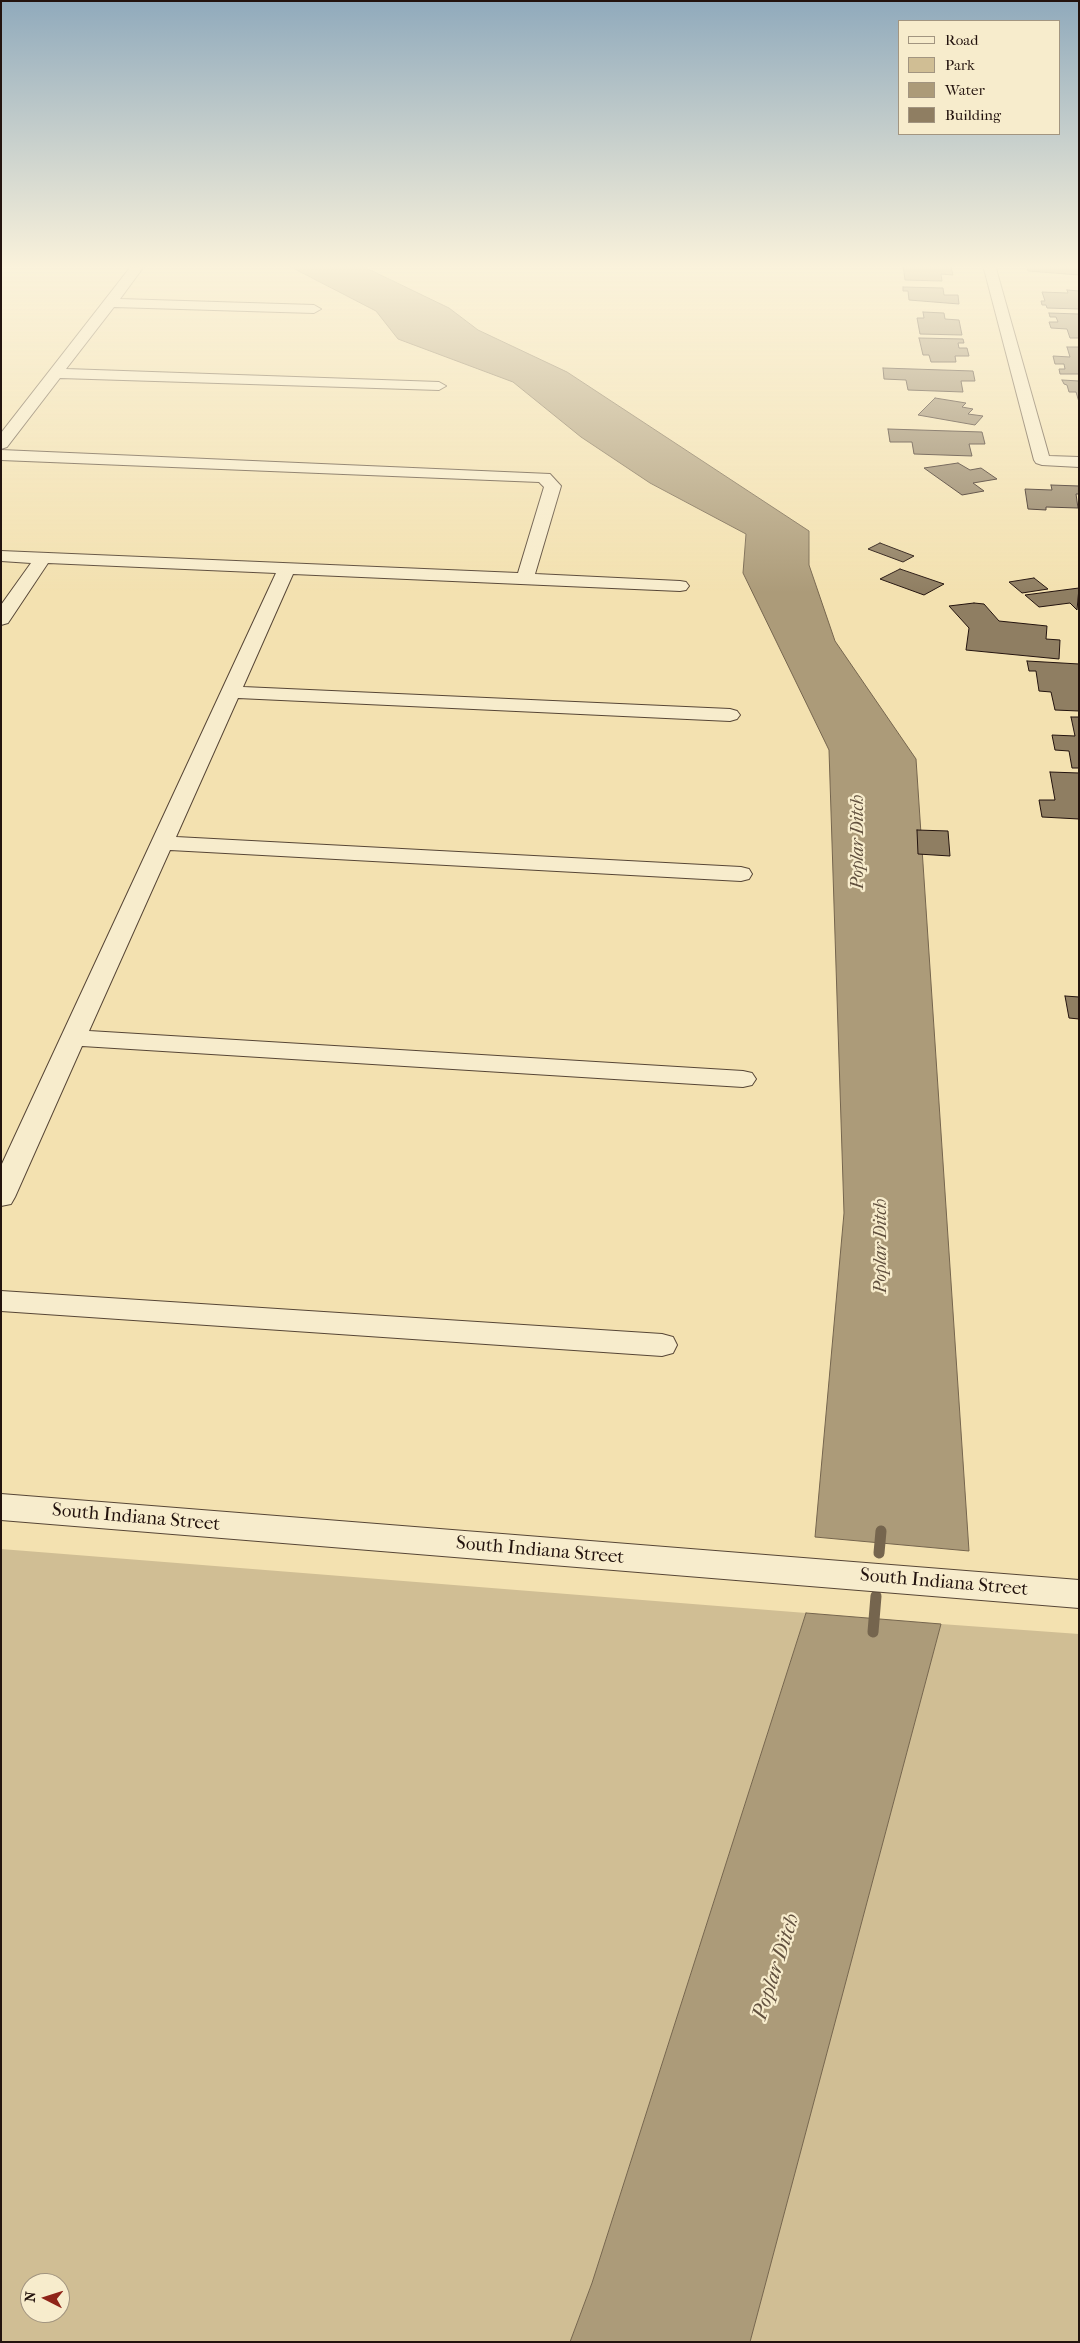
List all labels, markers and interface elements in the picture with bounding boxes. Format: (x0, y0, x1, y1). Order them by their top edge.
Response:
legend (898, 20, 1060, 135)
text: Road (945, 31, 978, 49)
text: Park (945, 56, 975, 74)
text: Water (945, 81, 985, 99)
text: Building (945, 106, 1001, 124)
water label: Poplar Ditch (848, 795, 870, 889)
water label: Poplar Ditch (871, 1199, 893, 1293)
street label: South Indiana Street (51, 1499, 221, 1537)
street label: South Indiana Street (455, 1532, 625, 1570)
street label: South Indiana Street (859, 1564, 1029, 1602)
water label: Poplar Ditch (748, 1911, 806, 2023)
north arrow (20, 2273, 70, 2323)
text: N (22, 2291, 39, 2303)

